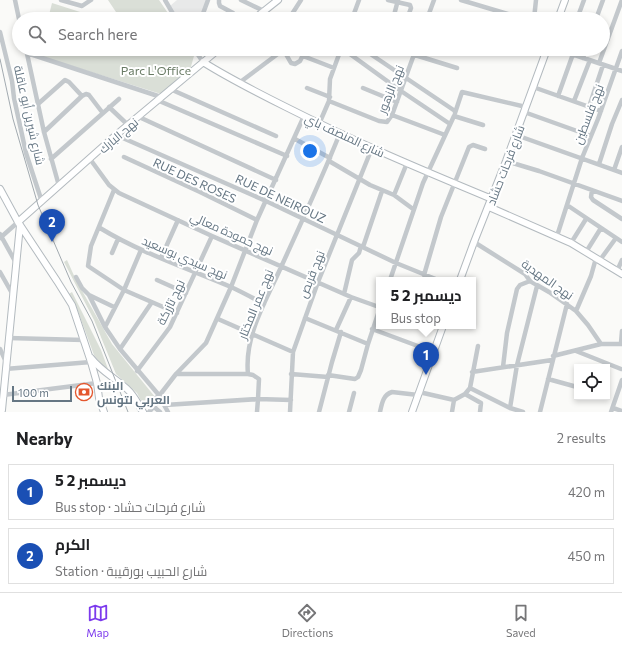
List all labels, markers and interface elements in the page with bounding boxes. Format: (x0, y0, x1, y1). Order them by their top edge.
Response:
search box (12, 12, 610, 56)
icon: search (26, 23, 48, 45)
text: Search here (58, 25, 137, 43)
park label: Parc L'Office (121, 63, 191, 77)
street label: نهج الزهور (374, 63, 408, 117)
street label: شارع شيرين أبو عاقلة (10, 64, 48, 167)
street label: نهج فلسطين (570, 82, 608, 147)
street label: شارع المنصف باي (301, 110, 387, 163)
street label: نهج البارك (95, 114, 142, 157)
street label: شارع فرحات حشاد (483, 123, 529, 208)
your location (300, 141, 320, 161)
street label: RUE DES ROSES (151, 155, 239, 205)
street label: RUE DE NEIROUZ (234, 171, 328, 225)
pin: 2 (39, 209, 65, 242)
street label: نهج حمودة معالي (187, 209, 275, 261)
street label: نهج سيدي بوسعيد (139, 233, 230, 285)
street label: نهج قربص (295, 248, 329, 300)
street label: نهج المهدية (518, 256, 577, 304)
street label: نهج عمر المختار (234, 267, 277, 343)
street label: نهج تازركة (153, 277, 189, 328)
popup (376, 277, 476, 329)
text: 5 ديسمبر 2 (390, 286, 462, 304)
text: Bus stop (390, 310, 441, 326)
pin: 1 (413, 342, 439, 375)
map controls (574, 364, 610, 400)
button: locate (574, 364, 610, 400)
place label: البنك العربي لتونس (97, 378, 170, 410)
bank icon: البنك العربي لتونس (74, 382, 94, 402)
scale bar (12, 384, 72, 403)
text: 100 m (18, 386, 49, 399)
text: Nearby (16, 428, 73, 449)
text: 2 results (557, 430, 606, 446)
text: 5 ديسمبر 2 (55, 471, 126, 489)
text: 1 (27, 484, 33, 500)
text: 420 m (568, 484, 605, 500)
text: Bus stop · شارع فرحات حشاد (55, 499, 205, 515)
text: الكرم (55, 535, 90, 553)
text: 2 (26, 548, 34, 564)
text: 450 m (567, 548, 605, 564)
text: Station · شارع الحبيب بورقيبة (55, 563, 207, 579)
tab: Map (86, 602, 109, 639)
tab: Directions (282, 602, 333, 639)
tab: Saved (506, 602, 536, 639)

